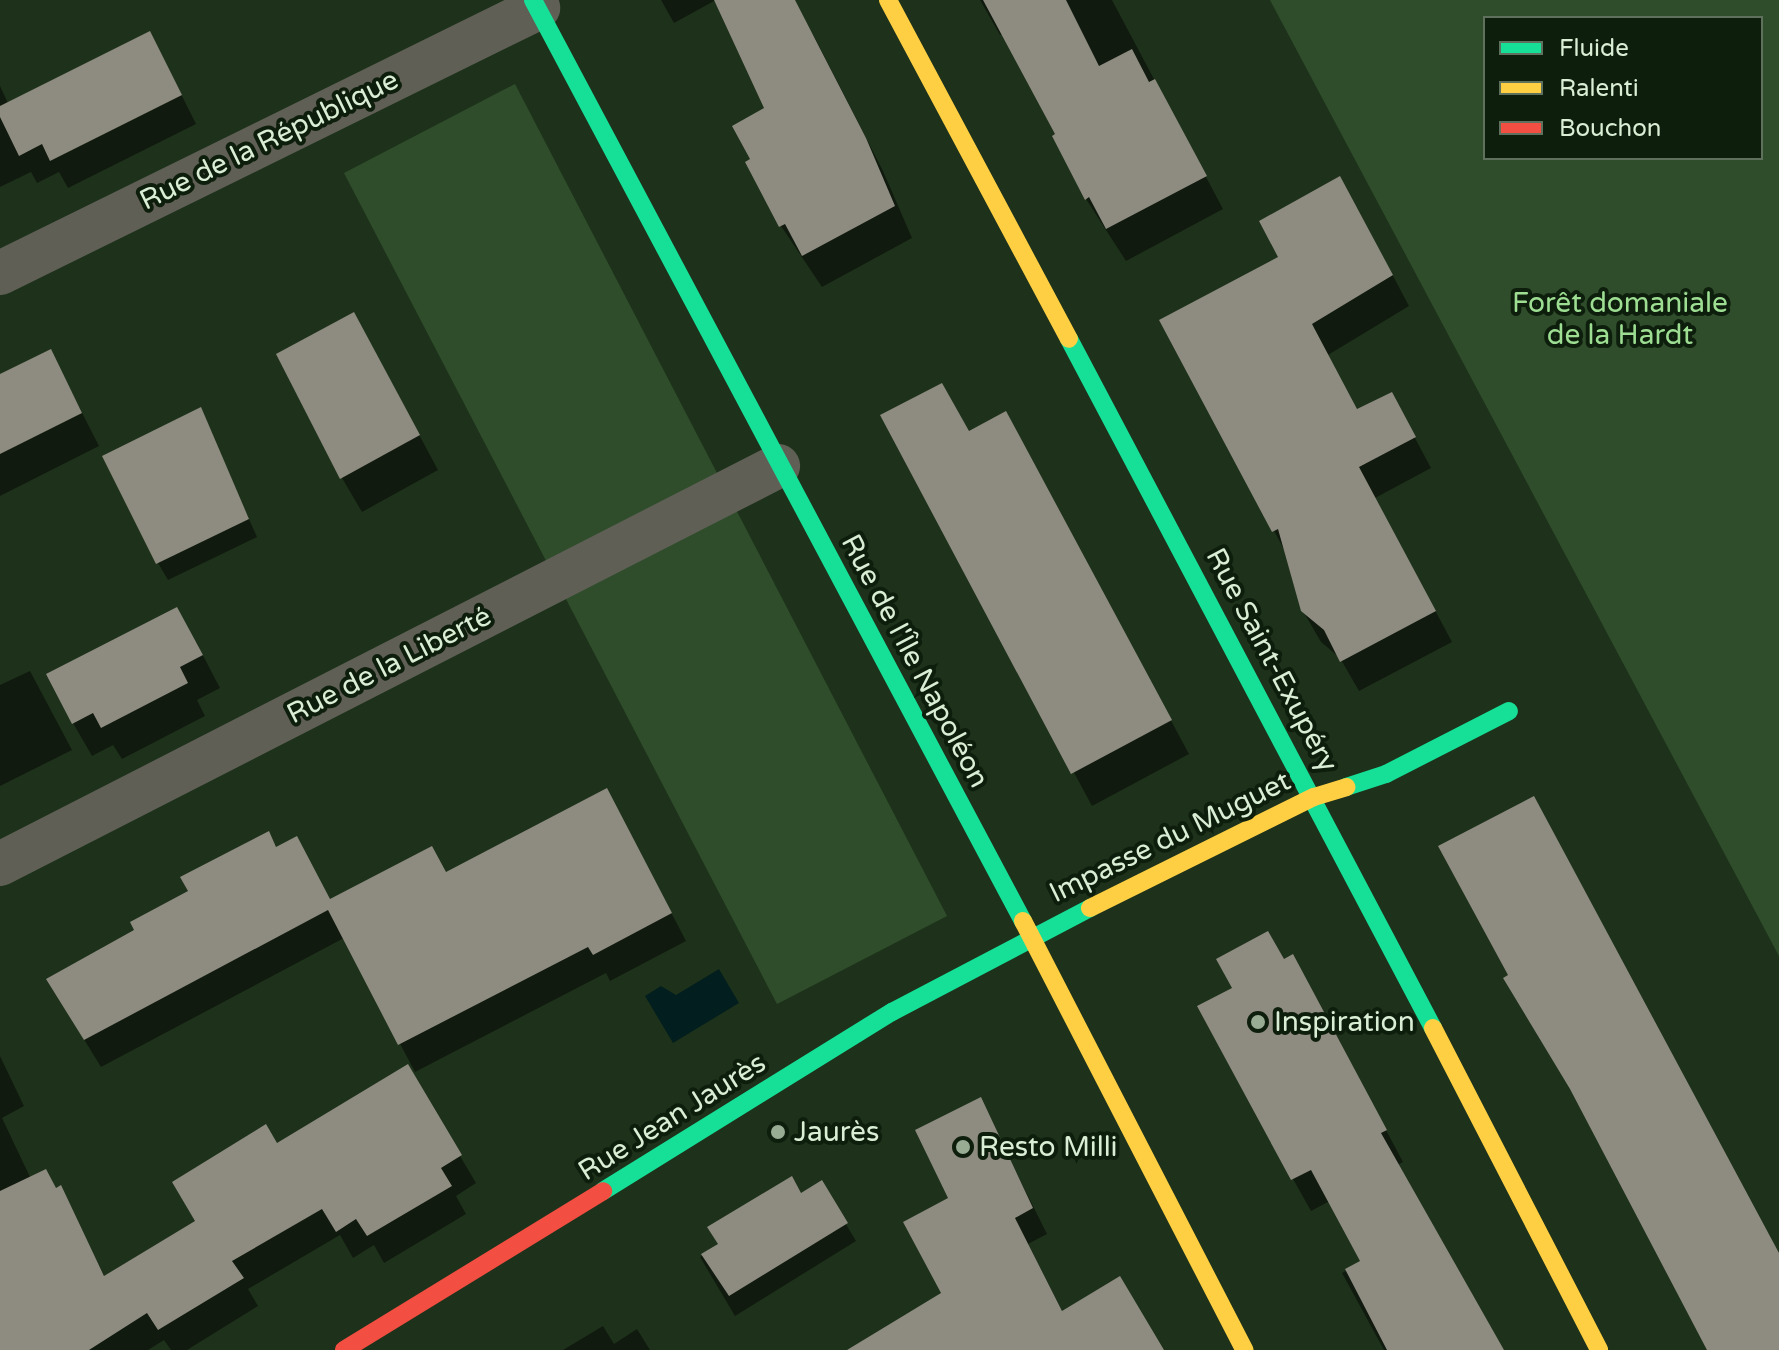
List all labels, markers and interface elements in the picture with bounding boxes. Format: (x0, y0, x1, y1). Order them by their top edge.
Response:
legend (1483, 16, 1763, 160)
text: Fluide (1559, 34, 1629, 63)
street label: Rue de la République (134, 63, 404, 217)
text: Ralenti (1559, 74, 1639, 103)
text: Bouchon (1559, 114, 1661, 143)
park label: Forêt domaniale de la Hardt (1512, 286, 1728, 352)
street label: Rue de l'Île Napoléon (834, 529, 996, 793)
street label: Rue Saint-Exupéry (1199, 543, 1345, 777)
street label: Rue de la Liberté (281, 599, 497, 731)
street label: Impasse du Muguet (1044, 764, 1296, 910)
place label: Inspiration (1274, 1005, 1415, 1039)
marker: Inspiration (1249, 1013, 1267, 1031)
street label: Rue Jean Jaurès (572, 1046, 772, 1188)
place label: Jaurès (794, 1115, 879, 1149)
marker: Jaurès (769, 1123, 787, 1141)
place label: Resto Milli (979, 1130, 1118, 1164)
marker: Resto Milli (954, 1138, 972, 1156)

